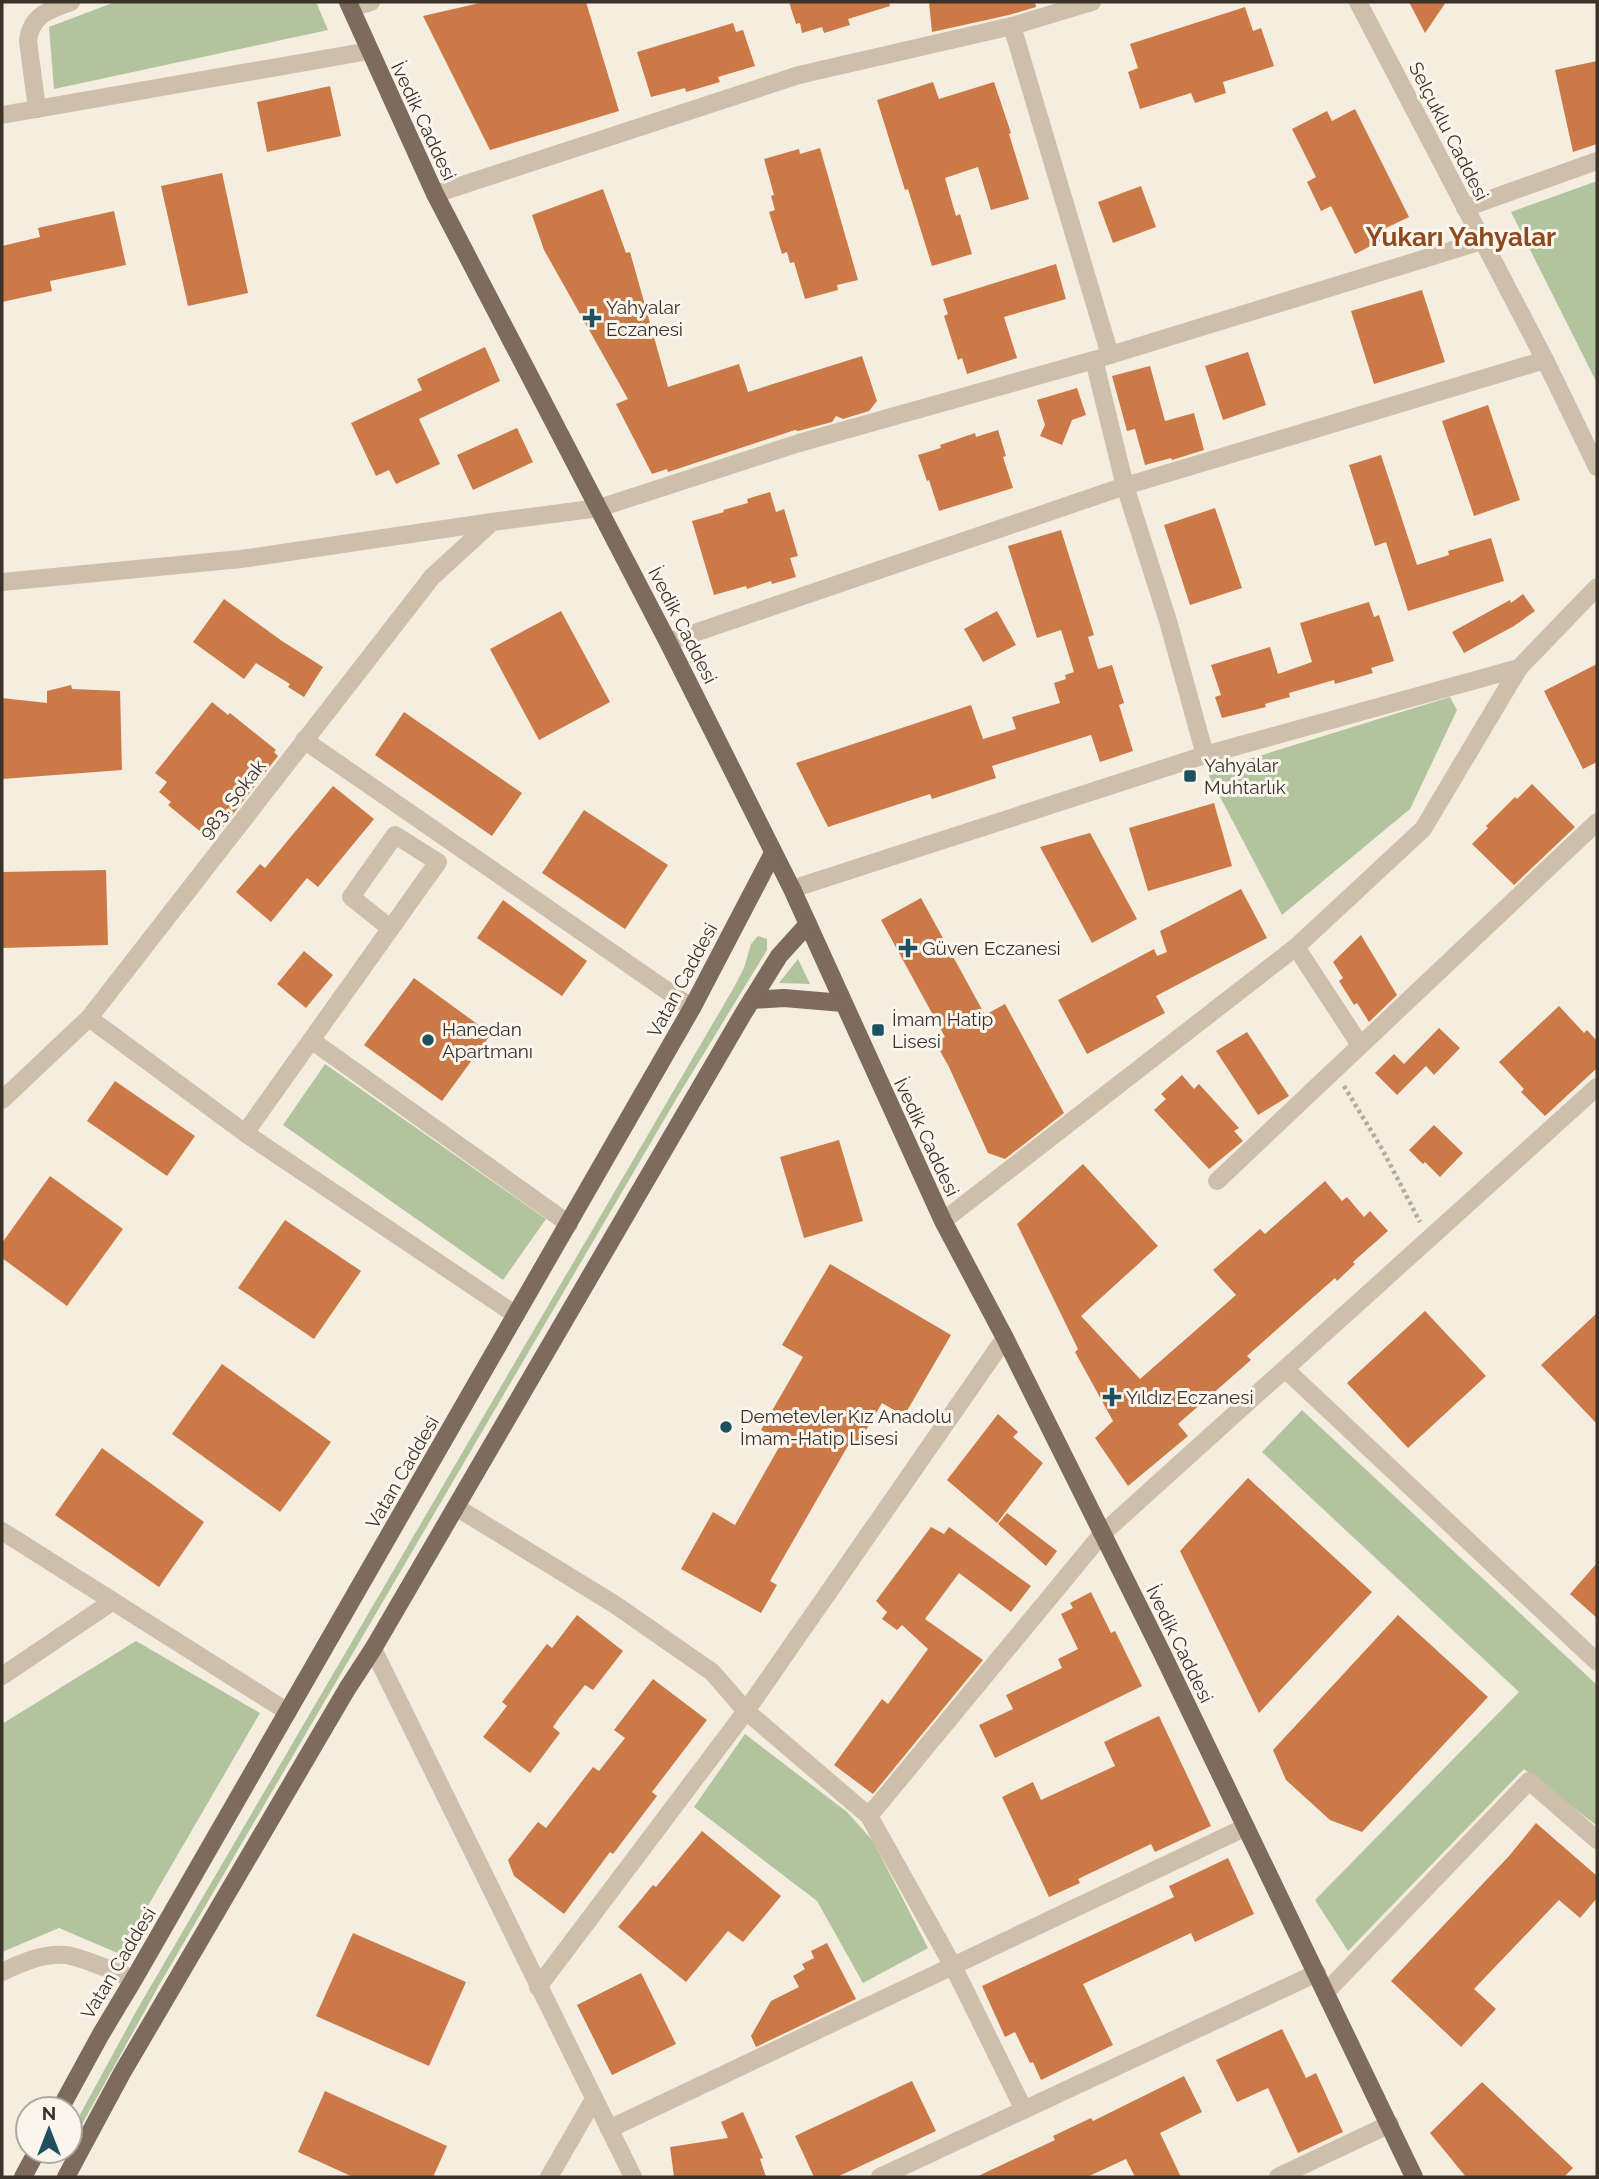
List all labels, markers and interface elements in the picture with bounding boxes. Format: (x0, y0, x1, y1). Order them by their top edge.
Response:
street label: İvedik Caddesi (387, 58, 461, 184)
street label: Selçuklu Caddesi (1405, 58, 1493, 204)
district label: Yukarı Yahyalar (1366, 222, 1556, 252)
place label: Yahyalar Eczanesi (606, 296, 683, 340)
marker: Yahyalar Eczanesi (584, 310, 600, 326)
street label: İvedik Caddesi (644, 563, 722, 687)
place label: Yahyalar Muhtarlık (1204, 754, 1286, 798)
street label: 983. Sokak (194, 755, 270, 843)
marker: Yahyalar Muhtarlık (1182, 768, 1198, 784)
street label: Vatan Caddesi (643, 919, 721, 1041)
place label: Güven Eczanesi (922, 937, 1061, 959)
marker: Güven Eczanesi (900, 940, 916, 956)
place label: İmam Hatip Lisesi (892, 1008, 993, 1052)
place label: Hanedan Apartmanı (442, 1018, 533, 1062)
marker: İmam Hatip Lisesi (870, 1022, 886, 1038)
marker: Hanedan Apartmanı (420, 1032, 436, 1048)
street label: İvedik Caddesi (890, 1074, 964, 1200)
place label: Yıldız Eczanesi (1126, 1386, 1254, 1408)
marker: Yıldız Eczanesi (1104, 1389, 1120, 1405)
place label: Demetevler Kız Anadolu İmam-Hatip Lisesi (740, 1405, 952, 1449)
street label: Vatan Caddesi (361, 1412, 443, 1532)
marker: Demetevler Kız Anadolu İmam-Hatip Lisesi (718, 1419, 734, 1435)
street label: İvedik Caddesi (1142, 1582, 1218, 1706)
street label: Vatan Caddesi (76, 1903, 160, 2023)
north arrow (14, 2095, 84, 2165)
text: N (42, 2102, 56, 2124)

